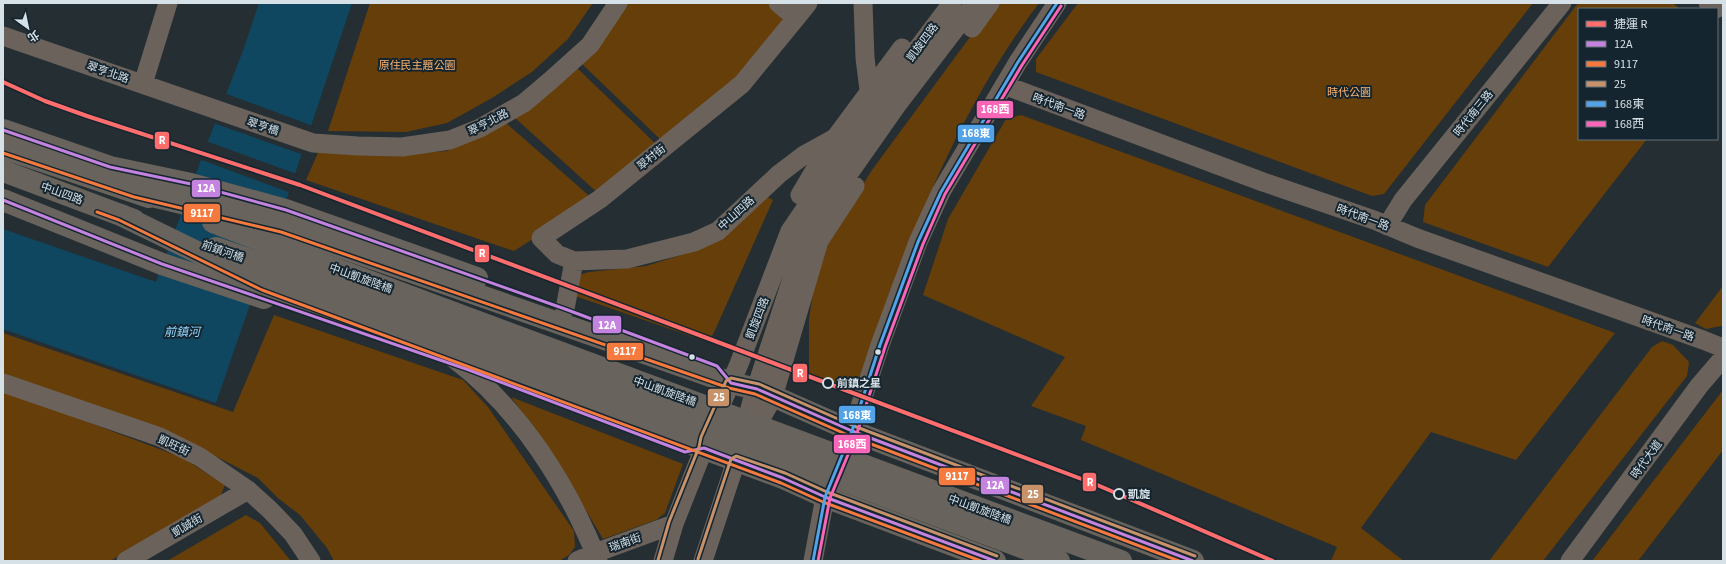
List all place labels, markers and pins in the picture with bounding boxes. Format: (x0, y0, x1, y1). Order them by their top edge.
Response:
unlabelled marker (873, 347, 883, 357)
unlabelled marker (687, 352, 697, 362)
place label: 前鎮之星 (837, 376, 881, 391)
marker: 前鎮之星 (822, 377, 834, 389)
place label: 凱旋 (1128, 487, 1151, 502)
marker: 凱旋 (1113, 488, 1125, 500)

